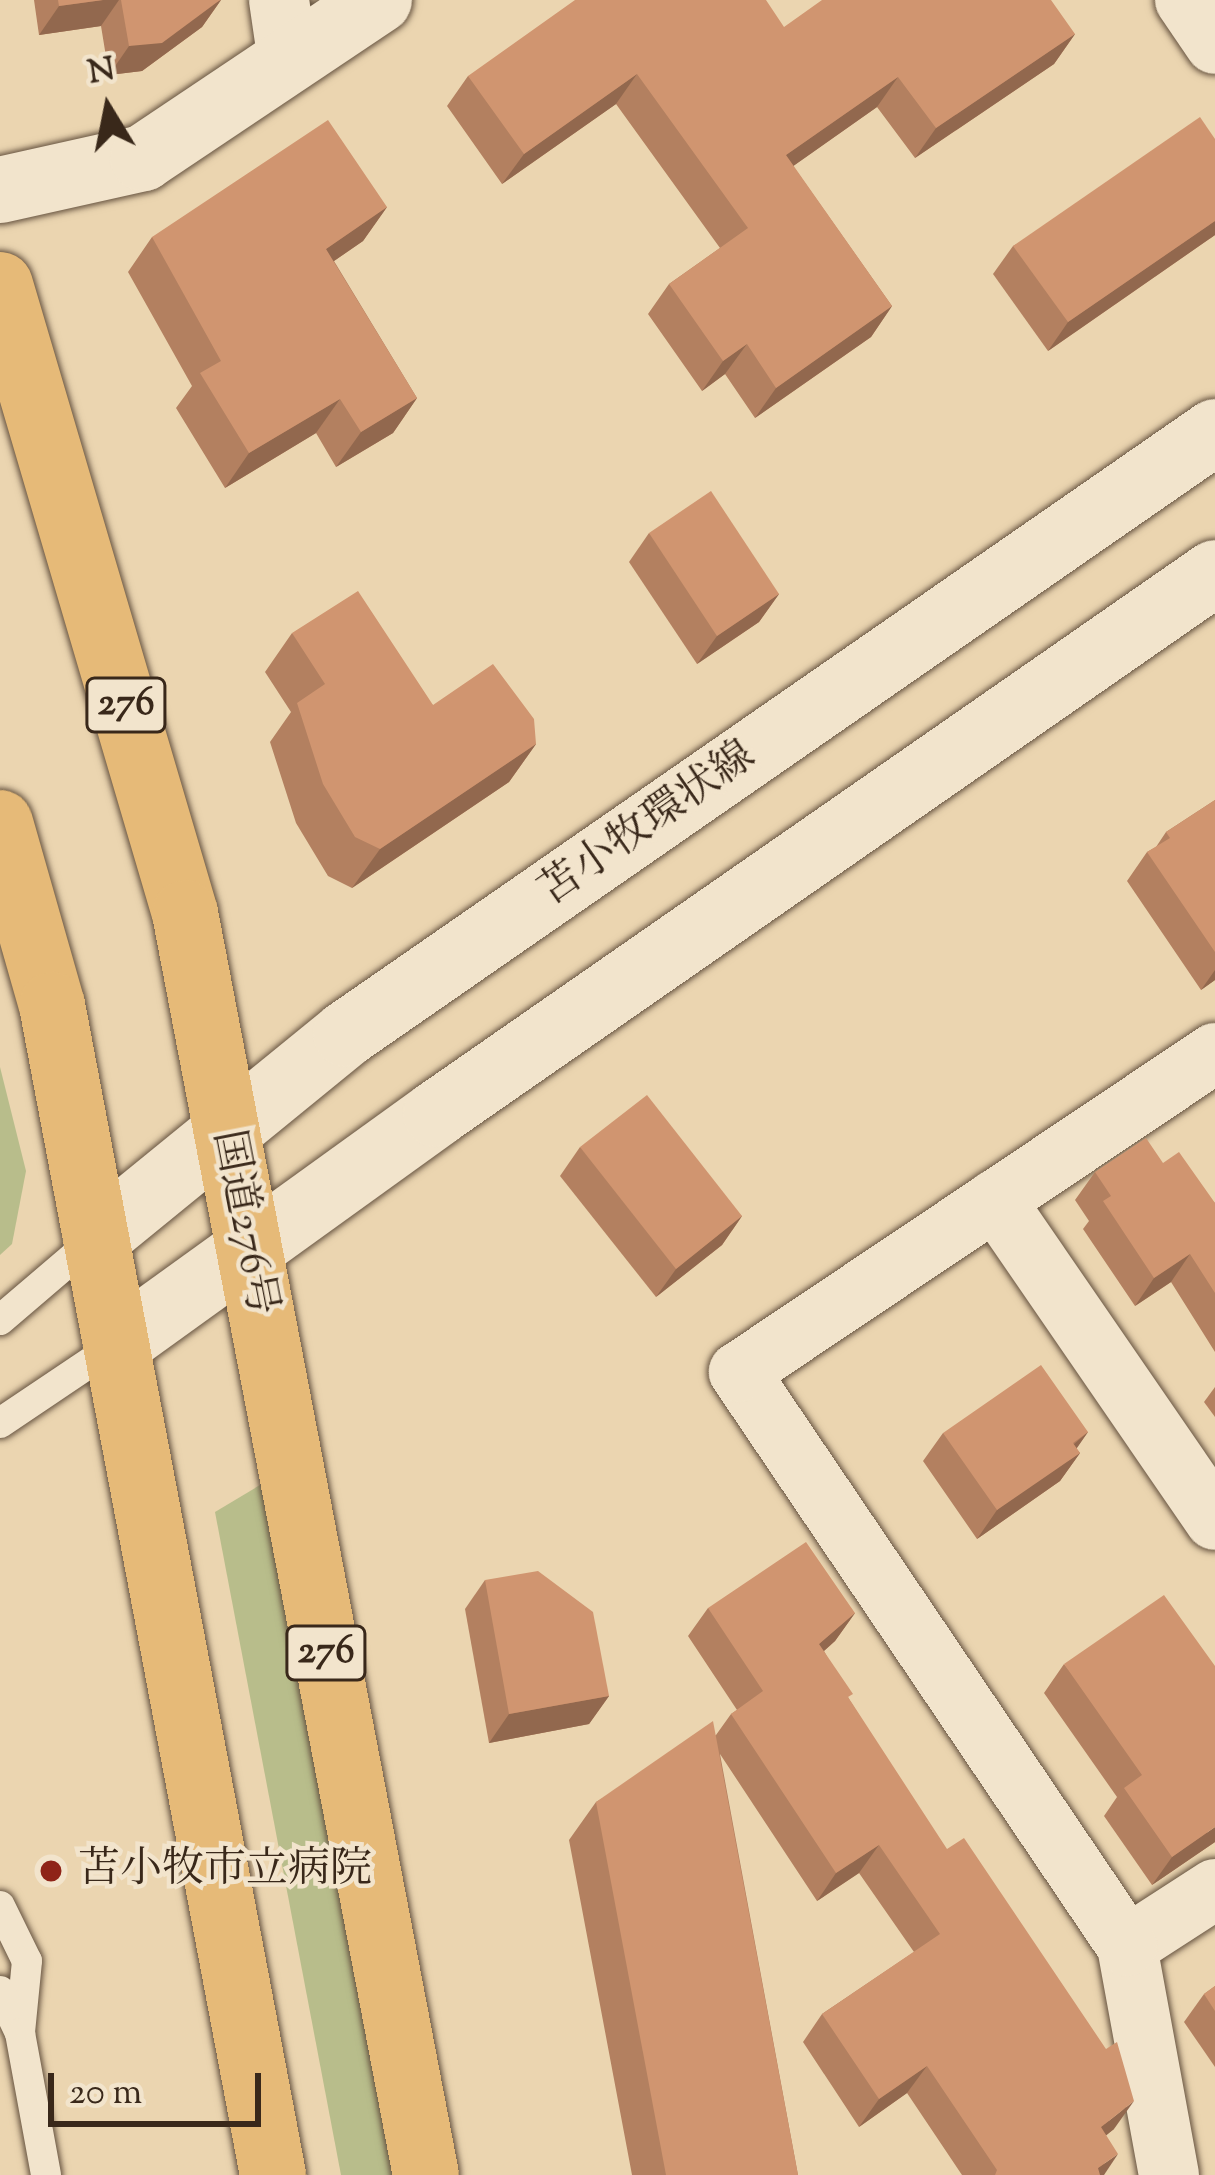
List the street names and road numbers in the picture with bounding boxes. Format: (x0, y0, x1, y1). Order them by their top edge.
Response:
road number: 276 (84, 672, 168, 738)
street label: 苫小牧環状線 (530, 732, 766, 918)
street label: 国道276号 (200, 1126, 286, 1320)
road number: 276 (284, 1620, 368, 1686)

